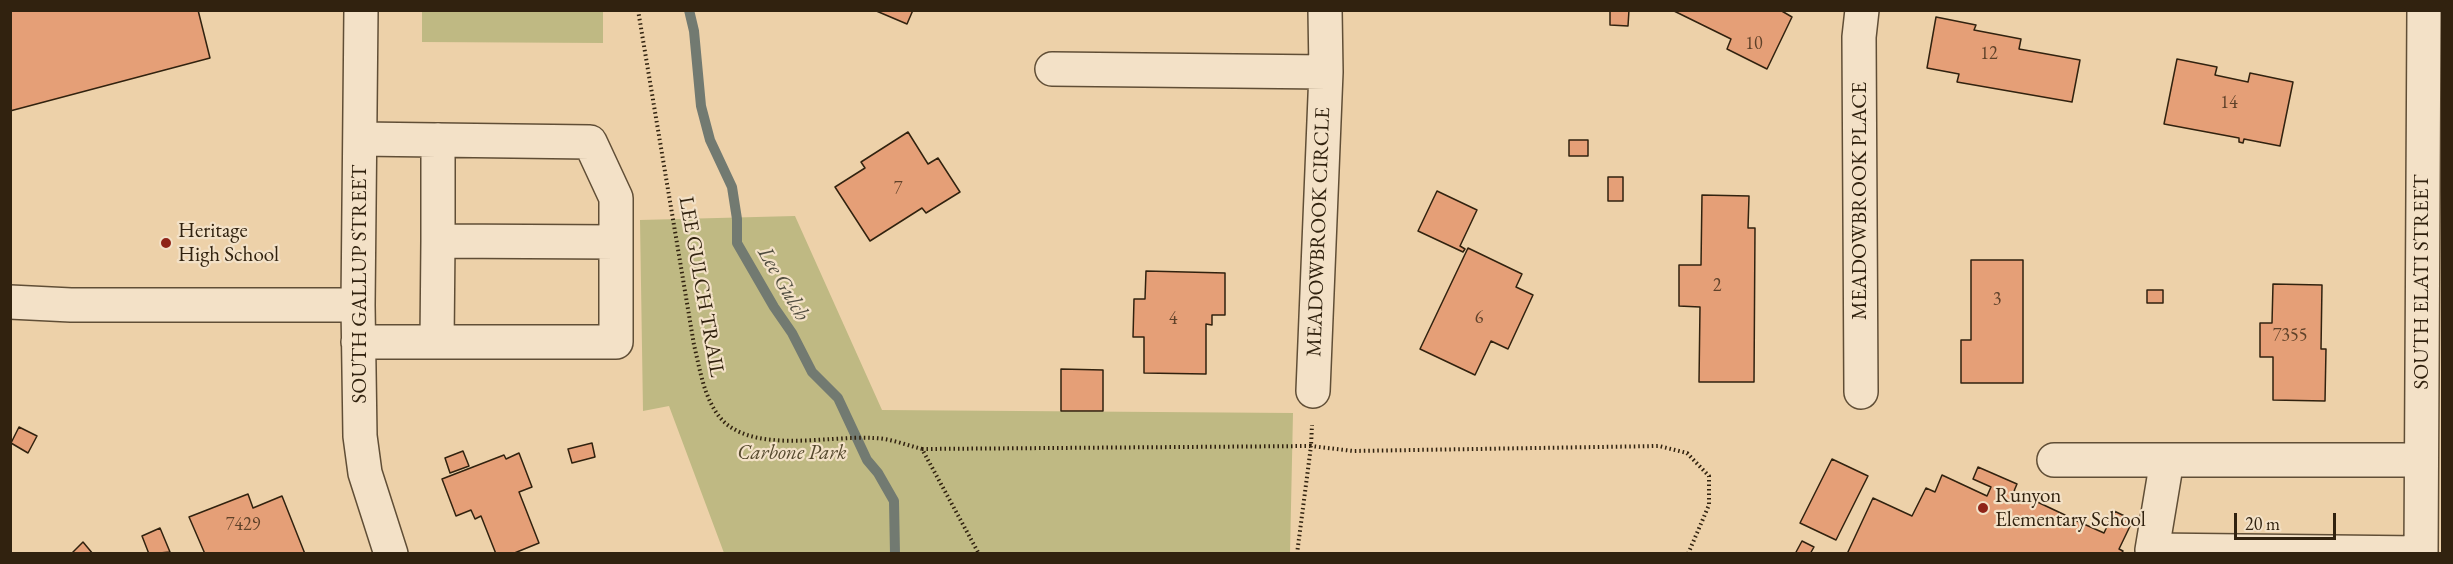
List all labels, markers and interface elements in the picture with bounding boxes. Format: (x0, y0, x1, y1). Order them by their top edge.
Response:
house number: 10 (1745, 33, 1763, 55)
house number: 12 (1980, 43, 1998, 65)
street label: MEADOWBROOK PLACE (1847, 82, 1873, 320)
house number: 14 (2220, 92, 2238, 114)
street label: MEADOWBROOK CIRCLE (1302, 107, 1336, 357)
street label: SOUTH GALLUP STREET (347, 165, 373, 403)
street label: SOUTH ELATI STREET (2409, 174, 2435, 390)
house number: 7 (894, 178, 902, 200)
street label: LEE GULCH TRAIL (673, 195, 729, 379)
place label: Heritage High School (178, 218, 279, 268)
marker: Heritage High School (159, 236, 173, 250)
water label: Lee Gulch (751, 242, 815, 326)
house number: 2 (1713, 275, 1721, 297)
house number: 3 (1993, 289, 2001, 311)
house number: 6 (1475, 307, 1483, 329)
house number: 4 (1169, 308, 1177, 330)
house number: 7355 (2273, 325, 2307, 347)
park label: Carbone Park (737, 440, 847, 466)
place label: Runyon Elementary School (1995, 483, 2146, 533)
marker: Runyon Elementary School (1976, 501, 1990, 515)
scale bar (2237, 501, 2339, 539)
text: 20 m (2245, 512, 2280, 535)
house number: 7429 (226, 514, 260, 536)

